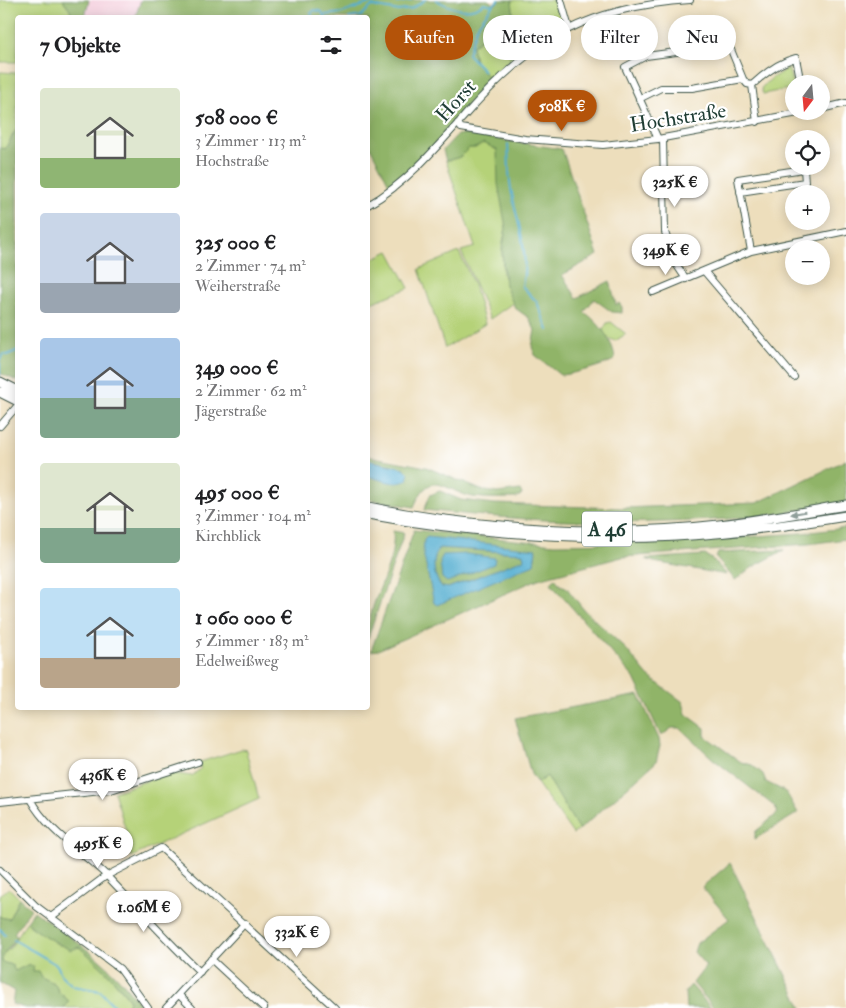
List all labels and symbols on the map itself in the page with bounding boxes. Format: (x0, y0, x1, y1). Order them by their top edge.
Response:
street label: Horst (430, 74, 483, 128)
north arrow (785, 75, 830, 120)
pin: 508K € (521, 90, 603, 132)
street label: Hochstraße (628, 97, 728, 139)
pin: 325K € (634, 166, 716, 208)
pin: 349K € (625, 234, 707, 276)
one-way arrow (789, 509, 805, 517)
road number: A 46 (582, 512, 632, 546)
pin: 436K € (62, 758, 144, 801)
pin: 495K € (57, 826, 139, 869)
pin: 1.06M € (98, 890, 190, 933)
pin: 332K € (256, 916, 338, 958)

